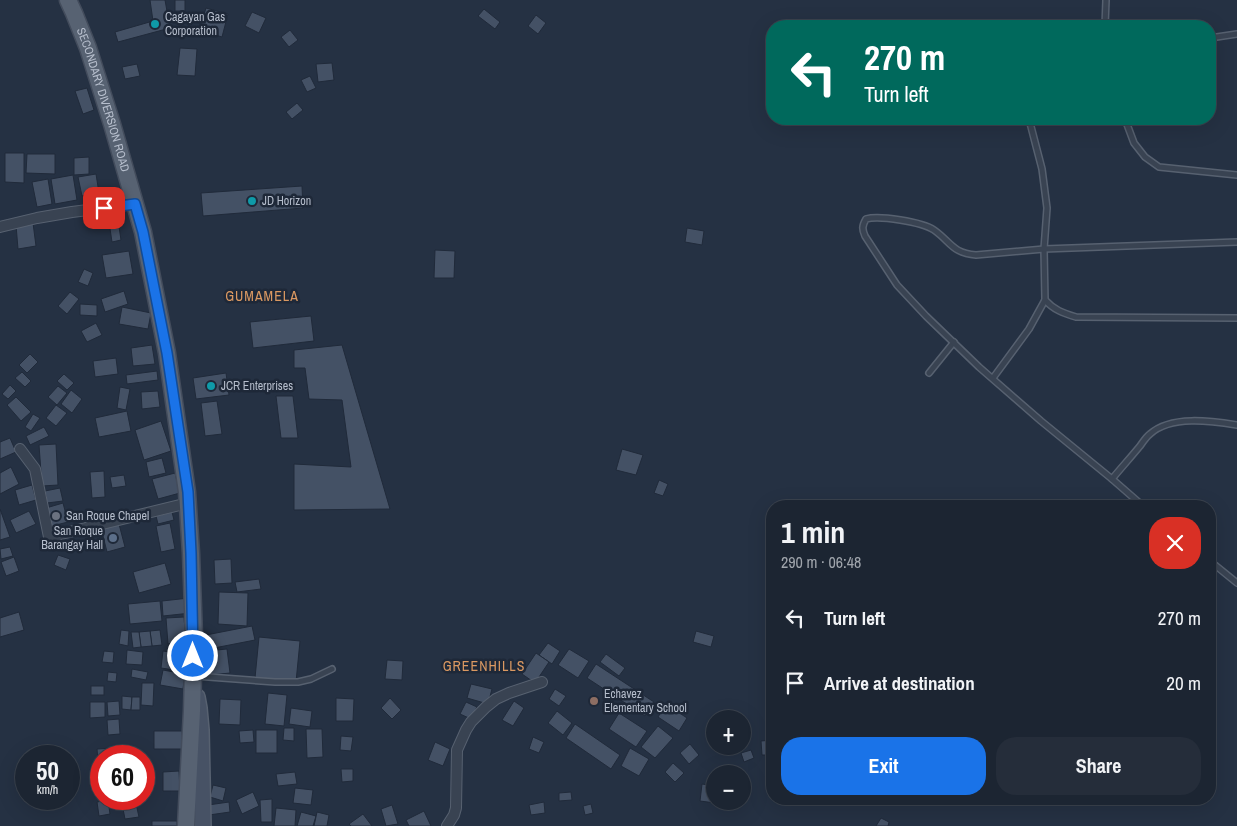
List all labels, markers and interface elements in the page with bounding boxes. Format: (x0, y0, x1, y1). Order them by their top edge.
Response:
place label: Cagayan Gas Corporation (165, 9, 225, 39)
marker: Cagayan Gas Corporation (149, 18, 161, 30)
street label: SECONDARY DIVERSION ROAD (73, 25, 133, 174)
text: 270 m (864, 34, 945, 81)
icon: left (781, 40, 846, 105)
text: Turn left (864, 79, 929, 109)
pin (83, 187, 125, 229)
place label: JD Horizon (262, 193, 311, 209)
icon: arrive (90, 194, 118, 222)
marker: JD Horizon (246, 195, 258, 207)
district label: GUMAMELA (225, 287, 299, 305)
place label: JCR Enterprises (221, 378, 293, 394)
marker: JCR Enterprises (205, 380, 217, 392)
place label: San Roque Chapel (66, 508, 149, 524)
marker: San Roque Chapel (50, 510, 62, 522)
text: 1 min (781, 512, 845, 552)
button: close (1149, 517, 1201, 569)
place label: San Roque Barangay Hall (41, 523, 103, 553)
marker: San Roque Barangay Hall (107, 532, 119, 544)
text: 290 m · 06:48 (781, 551, 861, 573)
icon: left (781, 604, 809, 632)
text: Turn left (824, 605, 885, 631)
text: 270 m (1158, 605, 1201, 631)
position arrow (166, 629, 218, 681)
district label: GREENHILLS (443, 657, 525, 675)
icon: arrive (781, 669, 809, 697)
text: Arrive at destination (824, 670, 975, 696)
text: 20 m (1166, 670, 1201, 696)
place label: Echavez Elementary School (604, 686, 687, 716)
marker: Echavez Elementary School (588, 695, 600, 707)
map controls (706, 710, 751, 810)
button: + (706, 710, 751, 755)
button: Exit (781, 737, 986, 795)
button: Share (996, 737, 1201, 795)
speed limit sign: 60 (90, 745, 155, 810)
text: 50 (36, 754, 59, 788)
button: − (706, 765, 751, 810)
text: km/h (37, 782, 58, 798)

